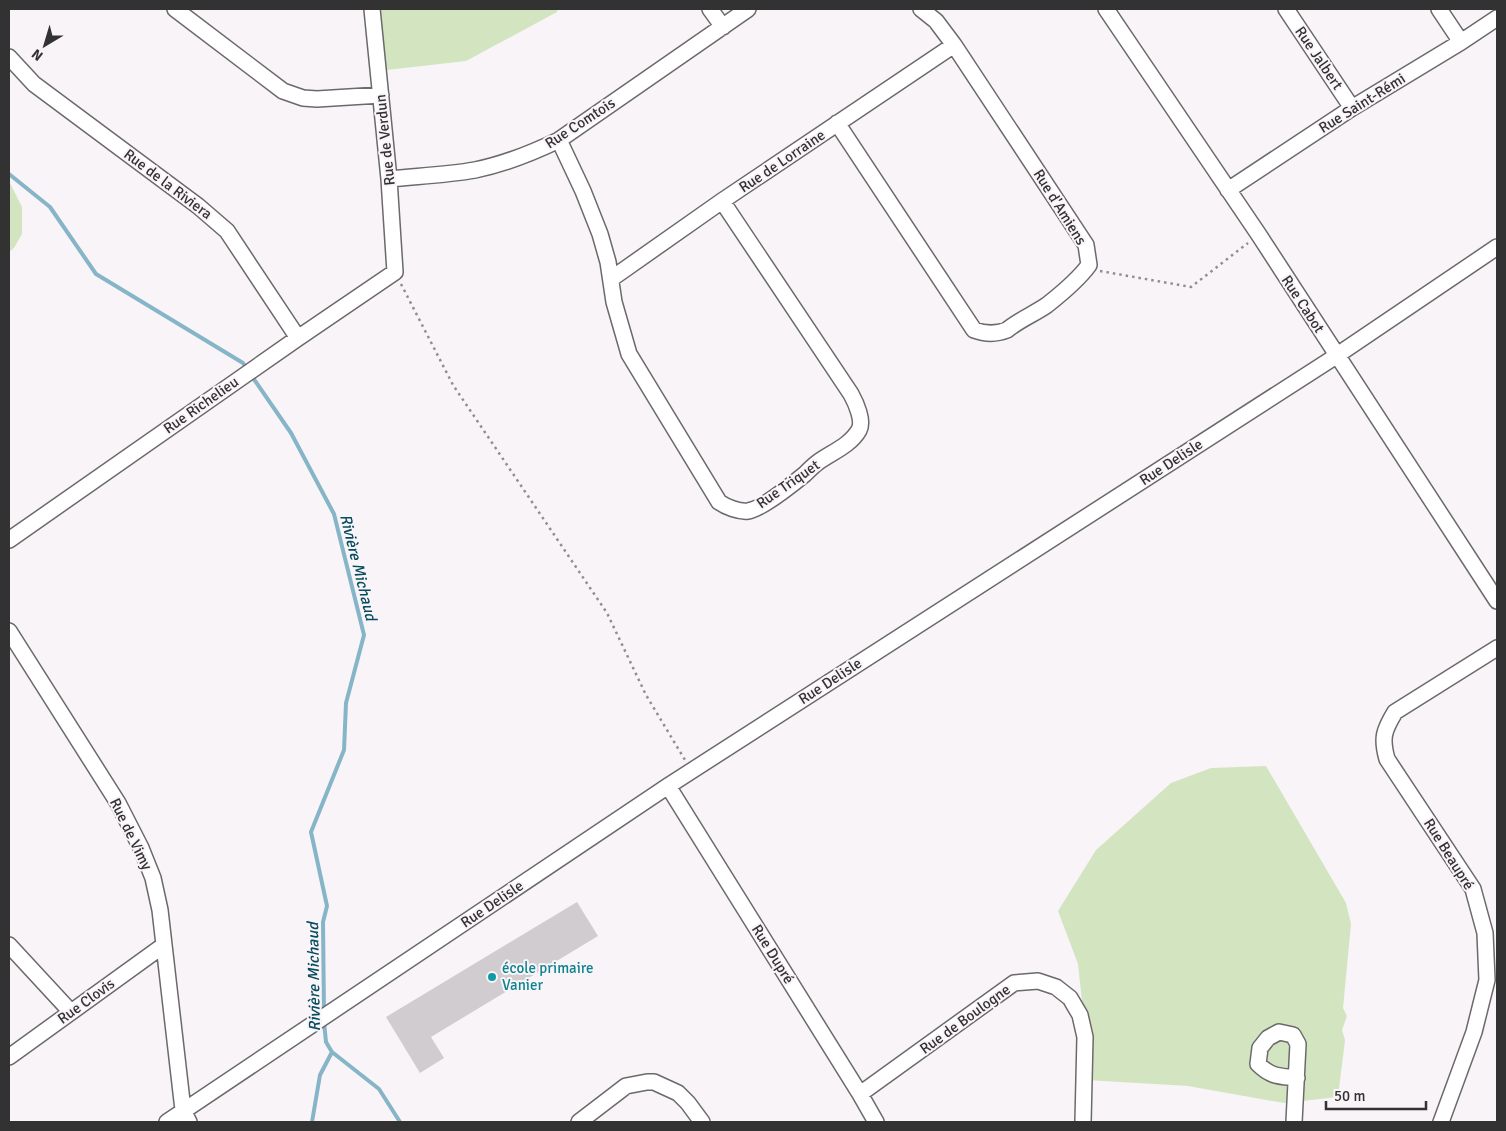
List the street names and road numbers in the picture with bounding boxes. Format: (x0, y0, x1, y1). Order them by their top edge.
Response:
street label: Rue Jalbert (1291, 23, 1347, 93)
street label: Rue Saint-Rémi (1315, 69, 1409, 137)
street label: Rue Comtois (542, 93, 619, 152)
street label: Rue de Verdun (371, 94, 399, 186)
street label: Rue de Lorraine (736, 126, 828, 196)
street label: Rue de la Riviera (120, 145, 216, 223)
street label: Rue d'Amiens (1030, 166, 1091, 249)
street label: Rue Cabot (1278, 272, 1328, 336)
street label: Rue Richelieu (160, 373, 242, 437)
street label: Rue Delisle (1136, 435, 1206, 489)
street label: Rue Triquet (753, 456, 823, 512)
street label: Rue Delisle (795, 654, 865, 708)
street label: Rue de Vimy (106, 795, 156, 873)
street label: Rue Beaupré (1420, 815, 1478, 893)
street label: Rue Delisle (457, 877, 527, 931)
street label: Rue Dupré (748, 921, 798, 987)
street label: Rue Clovis (54, 974, 118, 1028)
street label: Rue de Boulogne (916, 980, 1014, 1058)

